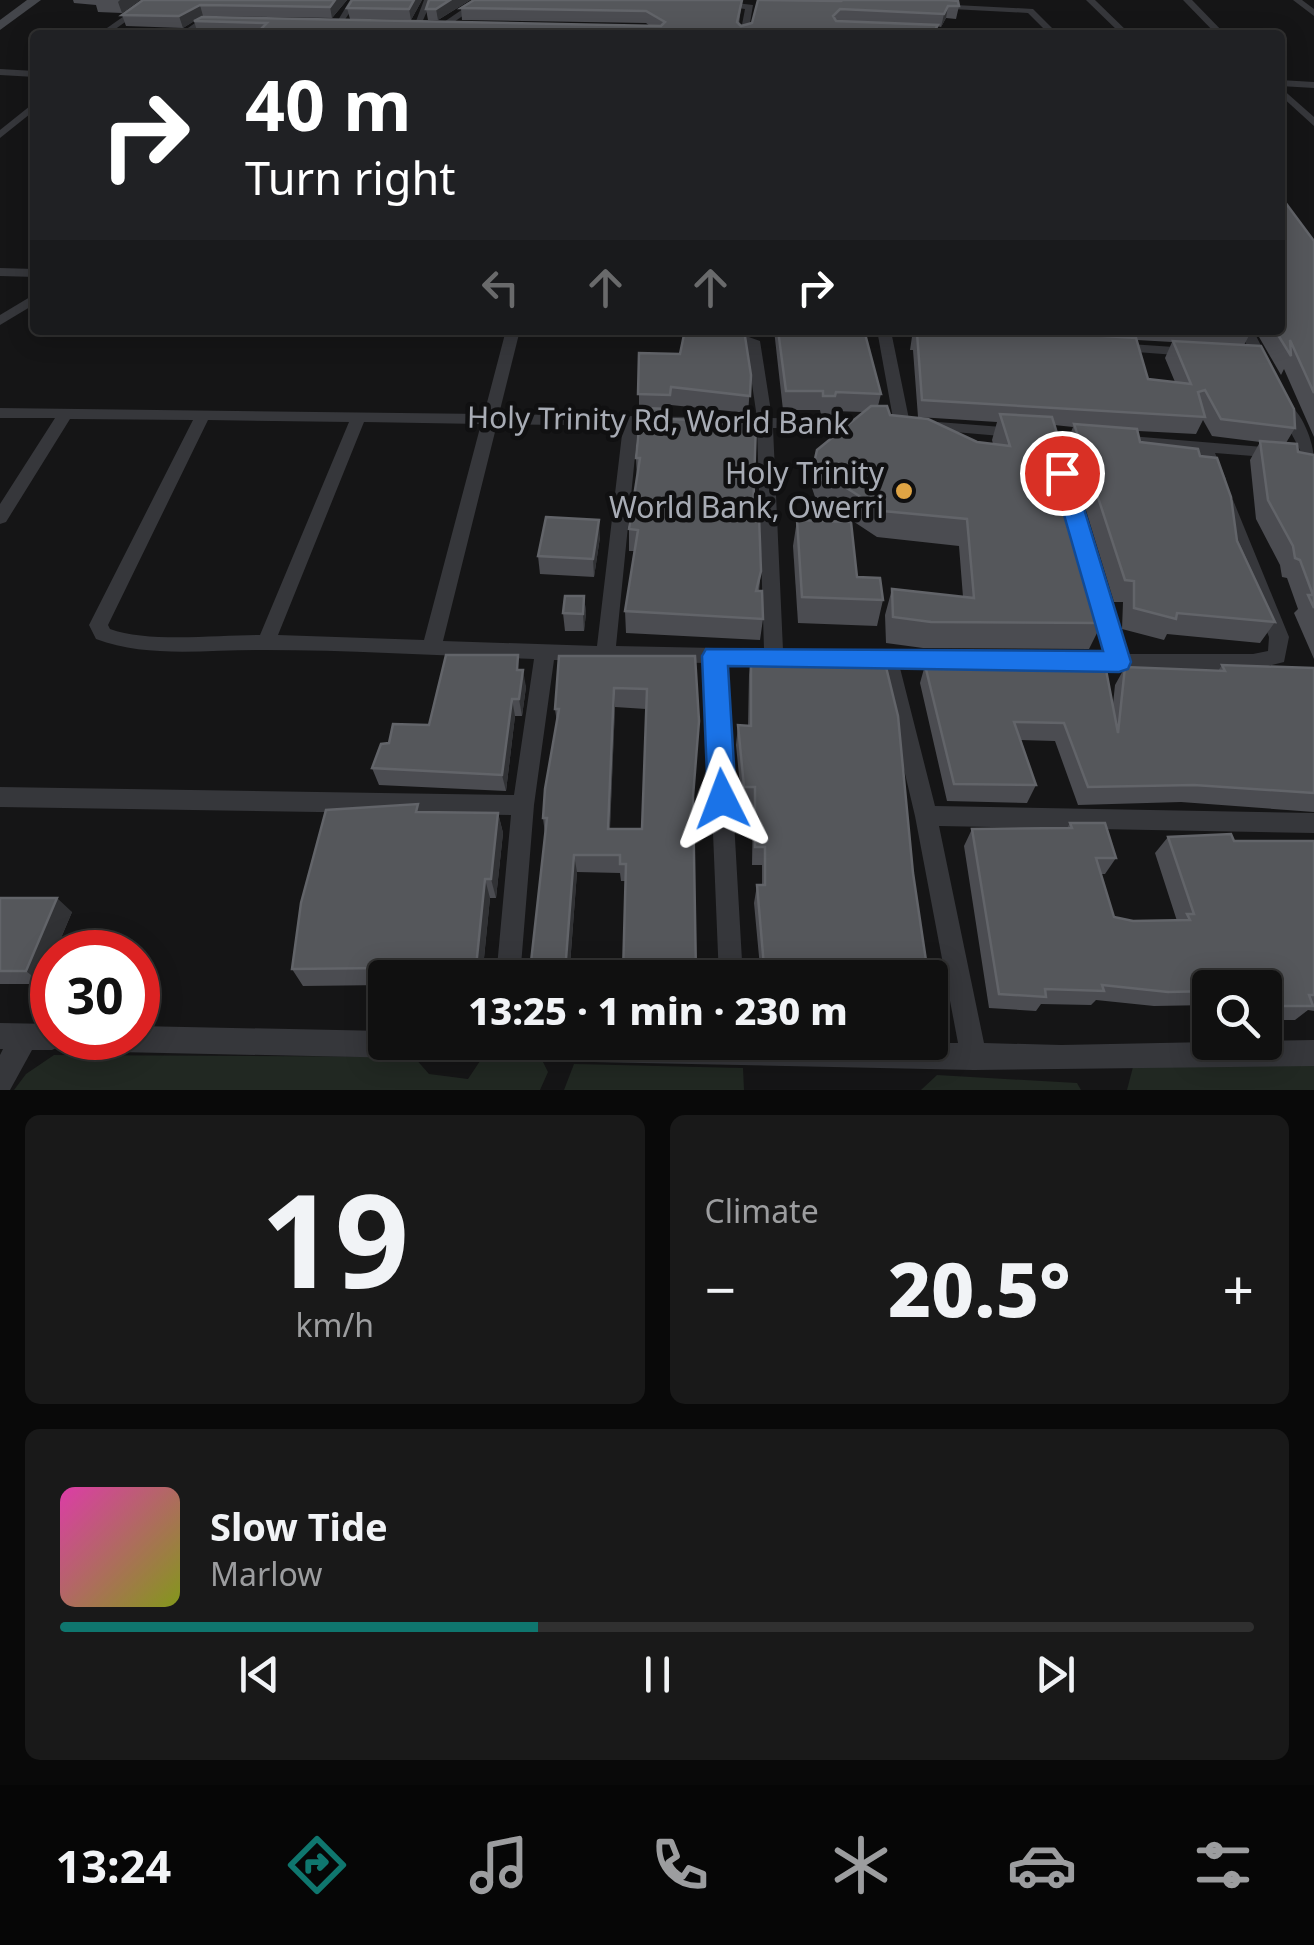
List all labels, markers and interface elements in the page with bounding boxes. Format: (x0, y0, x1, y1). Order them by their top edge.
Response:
text: 40 m (245, 56, 412, 152)
icon: right (80, 70, 210, 200)
text: Turn right (245, 147, 456, 208)
icon: left (473, 260, 528, 315)
icon: ahead (578, 260, 633, 315)
icon: ahead (683, 260, 738, 315)
icon: right (788, 260, 843, 315)
street label: Holy Trinity Rd, World Bank (466, 396, 850, 443)
pin (1020, 431, 1105, 516)
icon: arrive (1035, 446, 1090, 501)
place label: Holy Trinity World Bank, Owerri (609, 452, 885, 527)
marker: Holy Trinity World Bank, Owerri (893, 480, 915, 502)
position arrow (670, 747, 774, 851)
speed limit sign: 30 (30, 930, 160, 1060)
map controls (1192, 970, 1282, 1060)
button: search (1192, 970, 1282, 1060)
text: 13:25 · 1 min · 230 m (468, 984, 848, 1036)
text: 19 (260, 1149, 409, 1326)
text: Climate (705, 1189, 819, 1232)
text: 20.5° (888, 1237, 1071, 1339)
text: − (705, 1251, 736, 1326)
text: + (1223, 1251, 1254, 1326)
text: km/h (295, 1303, 374, 1346)
text: Slow Tide (210, 1500, 388, 1552)
text: Marlow (210, 1552, 322, 1595)
icon: previous (232, 1647, 287, 1702)
icon: pause (630, 1647, 685, 1702)
icon: next (1028, 1647, 1083, 1702)
icon: directions (282, 1830, 352, 1900)
icon: music (464, 1830, 534, 1900)
icon: phone (645, 1830, 715, 1900)
icon: climate (826, 1830, 896, 1900)
icon: car (1007, 1830, 1077, 1900)
icon: filters (1188, 1830, 1258, 1900)
text: 13:24 (56, 1835, 171, 1896)

